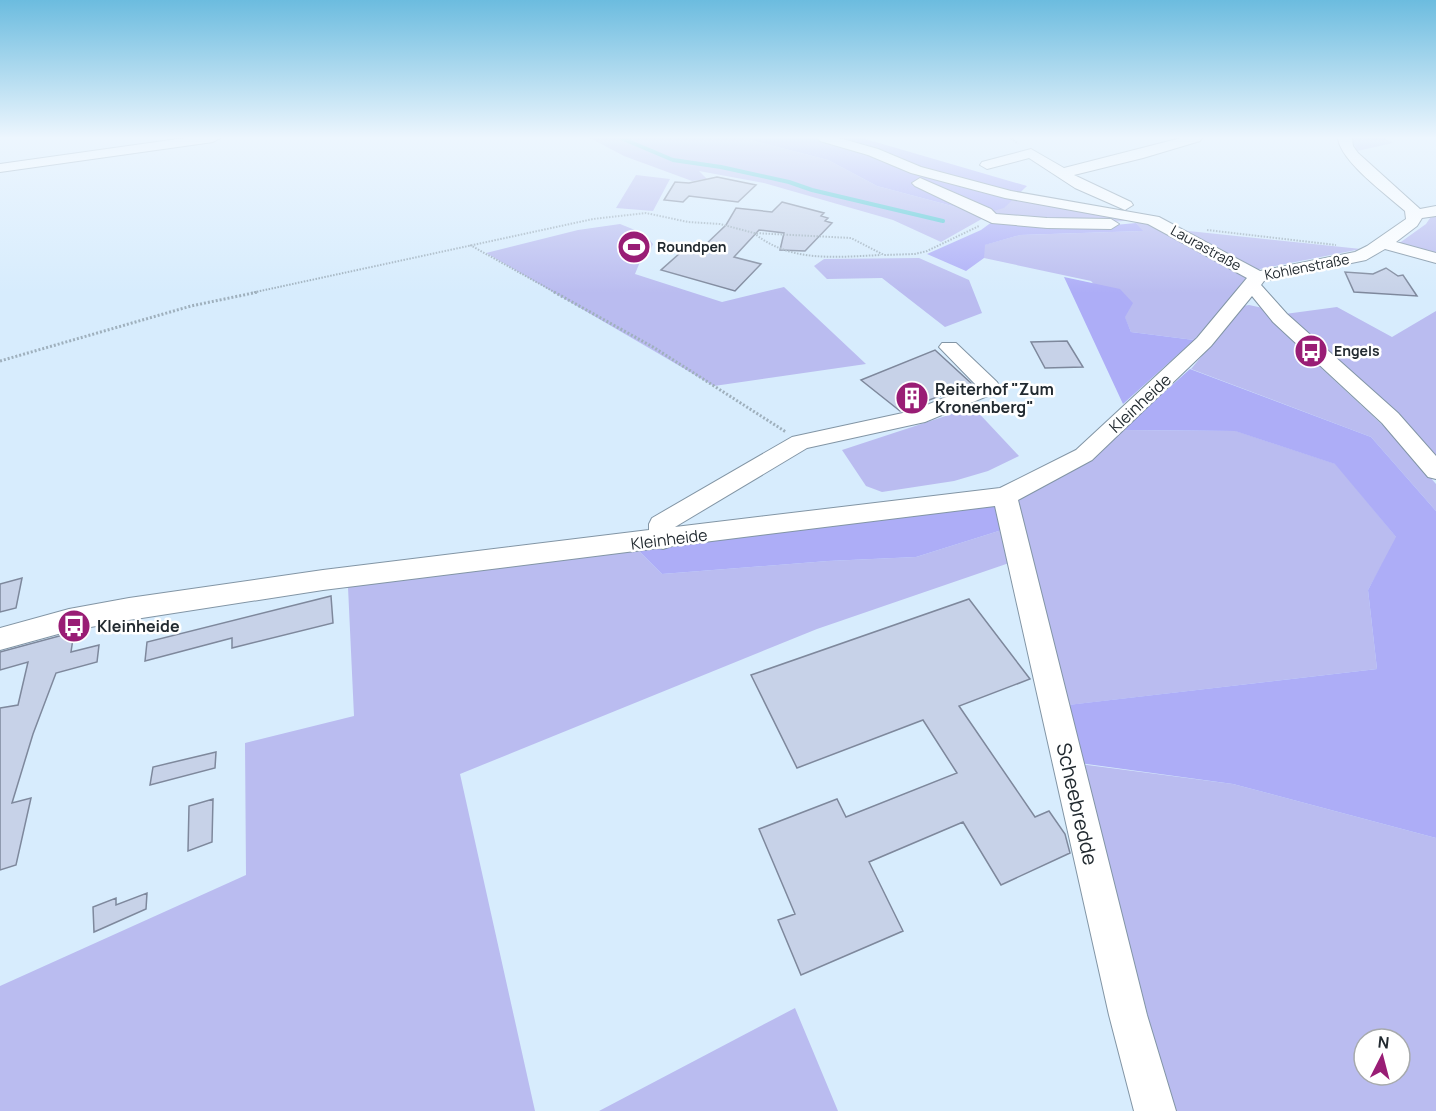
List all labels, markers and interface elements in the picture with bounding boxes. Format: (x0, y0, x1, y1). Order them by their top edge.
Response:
street label: Laurastraße (1168, 220, 1245, 275)
sports icon: Roundpen (616, 229, 652, 265)
place label: Roundpen (657, 237, 727, 256)
street label: Kohlenstraße (1263, 249, 1351, 284)
bus stop icon: Engels (1293, 333, 1329, 369)
place label: Engels (1334, 341, 1380, 360)
street label: Kleinheide (1104, 369, 1176, 437)
place label: Reiterhof "Zum Kronenberg" (935, 378, 1054, 418)
building icon: Reiterhof "Zum Kronenberg" (894, 380, 930, 416)
street label: Kleinheide (629, 523, 709, 555)
bus stop icon: Kleinheide (56, 608, 92, 644)
place label: Kleinheide (97, 615, 180, 637)
street label: Scheebredde (1050, 740, 1105, 868)
north arrow (1352, 1027, 1412, 1087)
text: N (1377, 1031, 1390, 1054)

